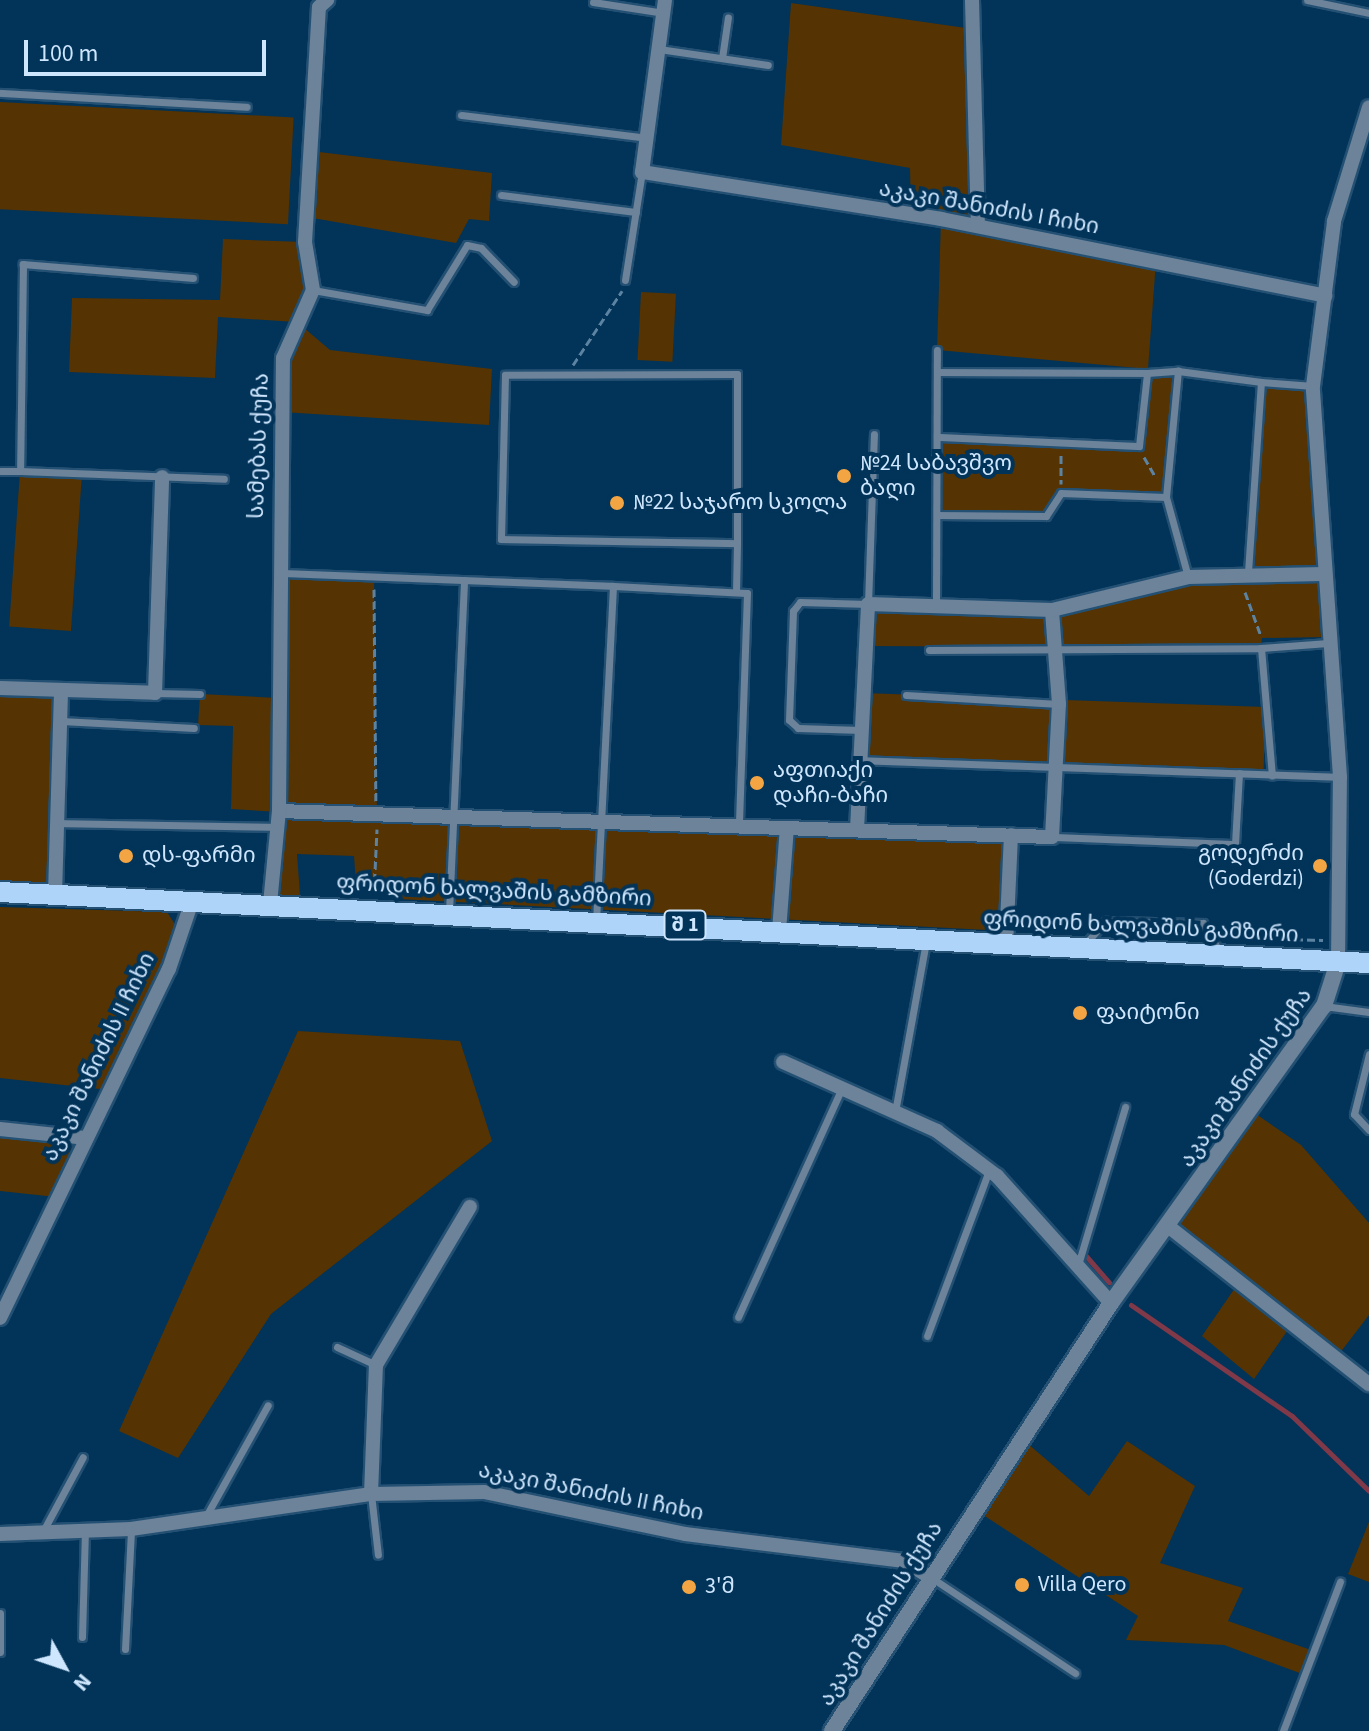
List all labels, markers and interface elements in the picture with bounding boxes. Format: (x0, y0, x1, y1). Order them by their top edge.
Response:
scale bar (28, 24, 270, 74)
text: 100 m (38, 36, 98, 71)
street label: აკაკი შანიძის I ჩიხი (877, 176, 1101, 240)
street label: სამებას ქუჩა (243, 373, 275, 519)
place label: №24 საბავშვო ბაღი (860, 450, 1012, 502)
marker: №24 საბავშვო ბაღი (835, 467, 853, 485)
place label: №22 საჯარო სკოლა (633, 490, 847, 516)
marker: №22 საჯარო სკოლა (608, 494, 626, 512)
place label: აფთიაქი დაჩი-ბაჩი (773, 757, 888, 808)
marker: აფთიაქი დაჩი-ბაჩი (748, 774, 766, 792)
place label: გოდერძი (Goderdzi) (1198, 840, 1304, 892)
place label: დს-ფარმი (142, 843, 256, 869)
marker: დს-ფარმი (117, 847, 135, 865)
marker: გოდერძი (Goderdzi) (1311, 857, 1329, 875)
street label: ფრიდონ ხალვაშის გამზირი (336, 870, 652, 912)
street label: ფრიდონ ხალვაშის გამზირი (983, 906, 1299, 948)
road number: შ 1 (663, 909, 707, 941)
street label: აკაკი შანიძის II ჩიხი (37, 948, 161, 1166)
street label: აკაკი შანიძის ქუჩა (1174, 983, 1318, 1173)
place label: ფაიტონი (1096, 1000, 1200, 1026)
marker: ფაიტონი (1071, 1004, 1089, 1022)
street label: აკაკი შანიძის II ჩიხი (476, 1457, 706, 1527)
street label: აკაკი შანიძის ქუჩა (814, 1517, 948, 1711)
place label: Villa Qero (1038, 1572, 1126, 1598)
place label: 3'მ (705, 1574, 735, 1600)
marker: Villa Qero (1013, 1576, 1031, 1594)
marker: 3'მ (680, 1578, 698, 1596)
north arrow (24, 1627, 104, 1707)
text: N (65, 1667, 99, 1698)

